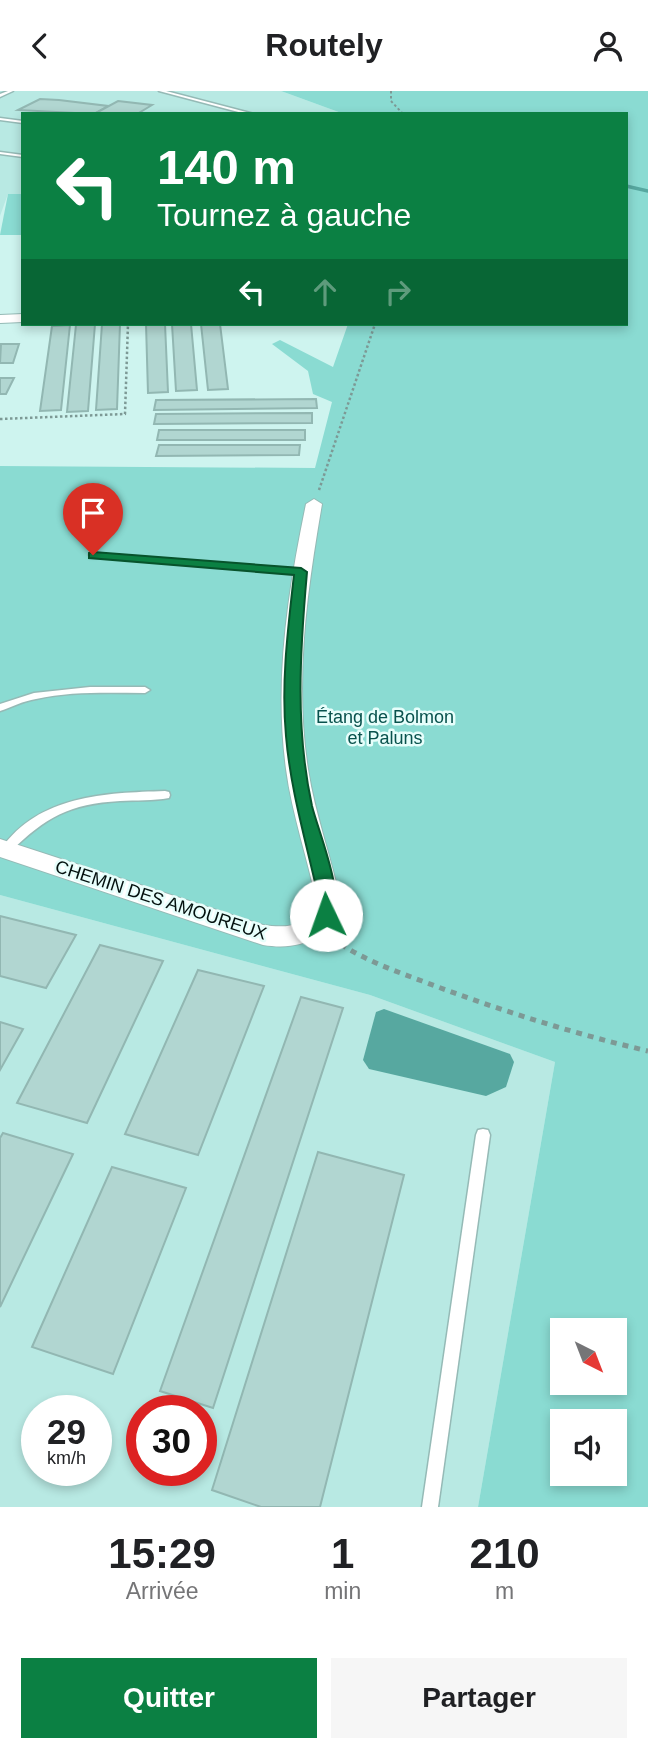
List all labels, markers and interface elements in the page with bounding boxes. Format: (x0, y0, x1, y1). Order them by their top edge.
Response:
icon: back (21, 27, 59, 65)
text: Routely (265, 27, 383, 63)
icon: person (589, 27, 627, 65)
icon: left (42, 140, 133, 231)
text: 140 m (157, 140, 296, 194)
text: Tournez à gauche (157, 197, 411, 233)
icon: left (233, 273, 271, 311)
icon: ahead (306, 273, 344, 311)
icon: right (379, 273, 417, 311)
pin (63, 483, 123, 555)
icon: arrive (74, 494, 112, 532)
park label: Étang de Bolmon et Paluns (316, 707, 454, 748)
street label: CHEMIN DES AMOUREUX (53, 856, 269, 944)
position arrow (289, 878, 363, 952)
north arrow (550, 1318, 626, 1395)
map controls (550, 1318, 627, 1486)
speed limit sign: 30 (126, 1395, 217, 1486)
button: sound (550, 1409, 627, 1486)
text: 29 (47, 1412, 86, 1451)
text: km/h (47, 1448, 86, 1468)
text: 15:29 (108, 1530, 216, 1577)
text: 1 (331, 1530, 354, 1577)
text: 210 (470, 1530, 540, 1577)
text: Arrivée (126, 1578, 199, 1604)
text: min (324, 1578, 361, 1604)
text: m (495, 1578, 514, 1604)
button: Quitter (21, 1658, 317, 1738)
button: Partager (331, 1658, 627, 1738)

